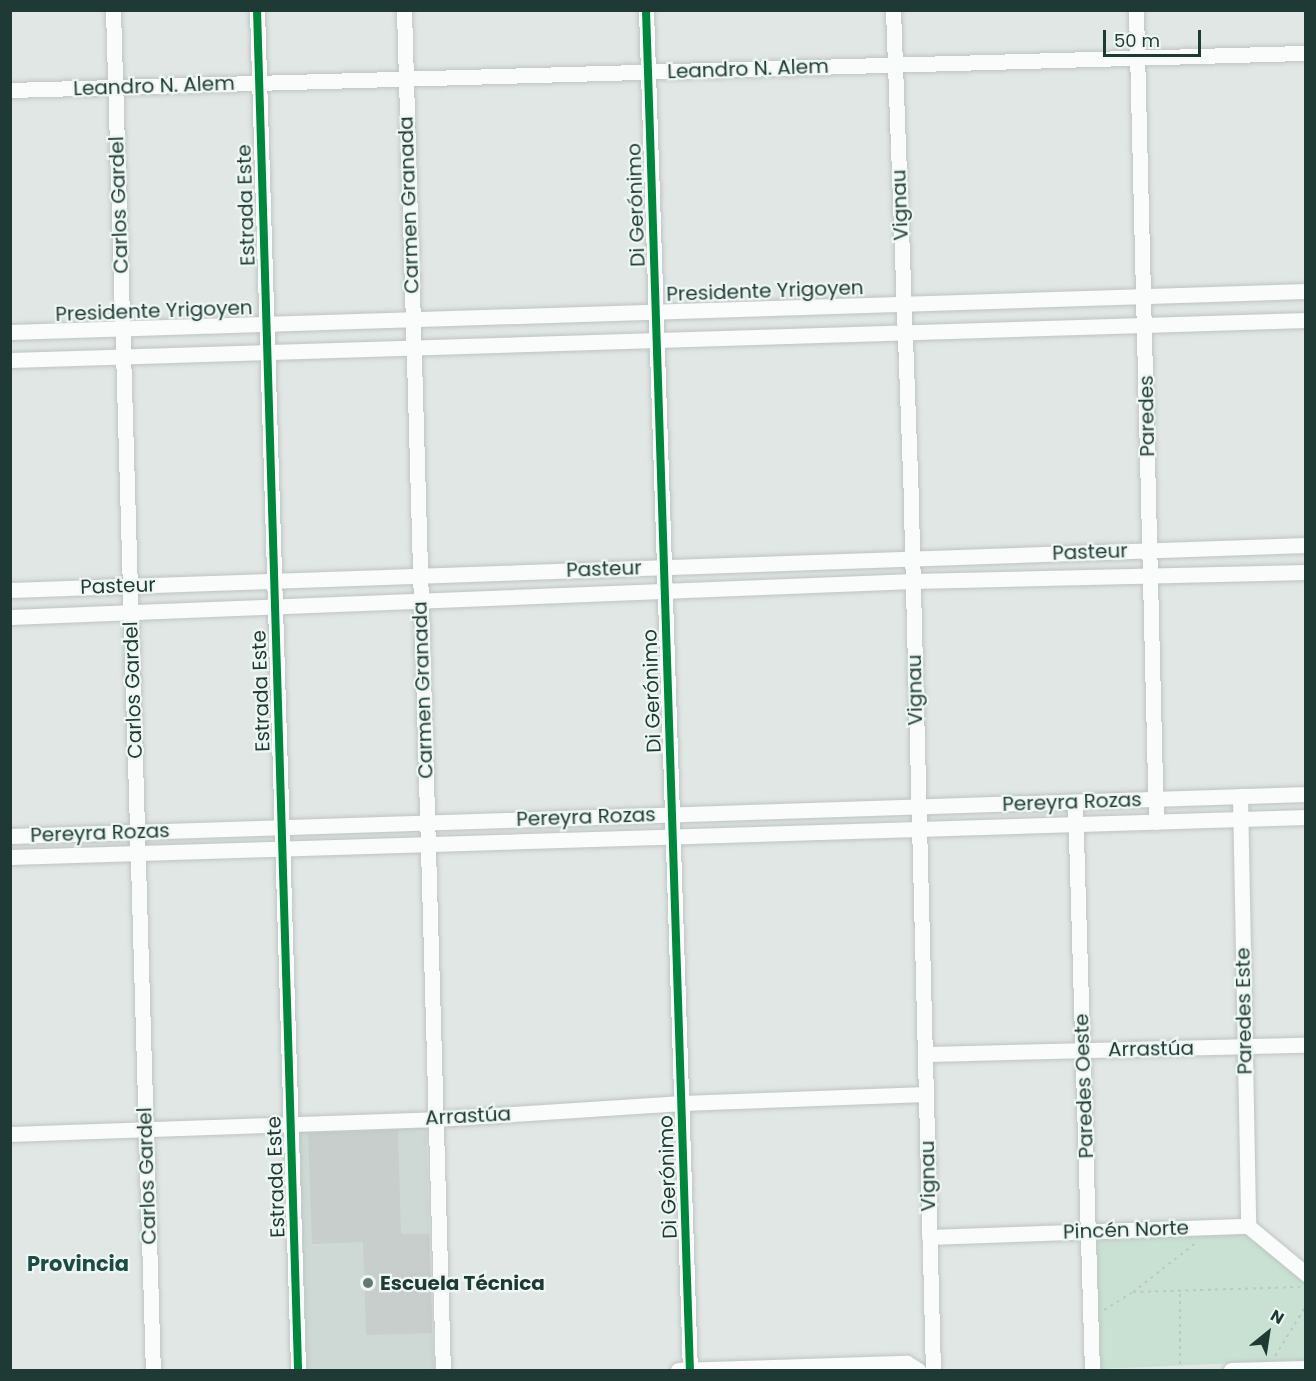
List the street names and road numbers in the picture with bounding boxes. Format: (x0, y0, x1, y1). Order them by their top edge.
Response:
street label: Leandro N. Alem (667, 54, 829, 84)
street label: Leandro N. Alem (73, 71, 235, 101)
street label: Carmen Granada (394, 116, 424, 294)
street label: Carlos Gardel (105, 136, 133, 274)
street label: Di Gerónimo (622, 143, 650, 267)
street label: Estrada Este (232, 144, 260, 266)
street label: Vignau (887, 169, 913, 241)
street label: Presidente Yrigoyen (666, 276, 864, 306)
street label: Presidente Yrigoyen (55, 296, 253, 326)
street label: Paredes (1134, 375, 1160, 457)
street label: Pasteur (1052, 539, 1128, 565)
street label: Pasteur (566, 556, 642, 582)
street label: Pasteur (80, 573, 156, 599)
street label: Carmen Granada (408, 601, 438, 779)
street label: Carlos Gardel (119, 621, 147, 759)
street label: Di Gerónimo (638, 629, 666, 753)
street label: Estrada Este (247, 630, 275, 752)
street label: Vignau (902, 654, 928, 726)
street label: Pereyra Rozas (1002, 788, 1142, 816)
street label: Pereyra Rozas (516, 803, 656, 831)
street label: Pereyra Rozas (30, 819, 170, 847)
street label: Paredes Este (1231, 947, 1257, 1075)
street label: Paredes Oeste (1069, 1013, 1099, 1159)
street label: Arrastúa (1108, 1036, 1194, 1062)
street label: Arrastúa (424, 1102, 512, 1130)
street label: Carlos Gardel (133, 1107, 161, 1245)
street label: Di Gerónimo (654, 1115, 682, 1239)
street label: Estrada Este (262, 1116, 290, 1238)
street label: Vignau (915, 1140, 941, 1212)
street label: Pincén Norte (1063, 1216, 1189, 1244)

